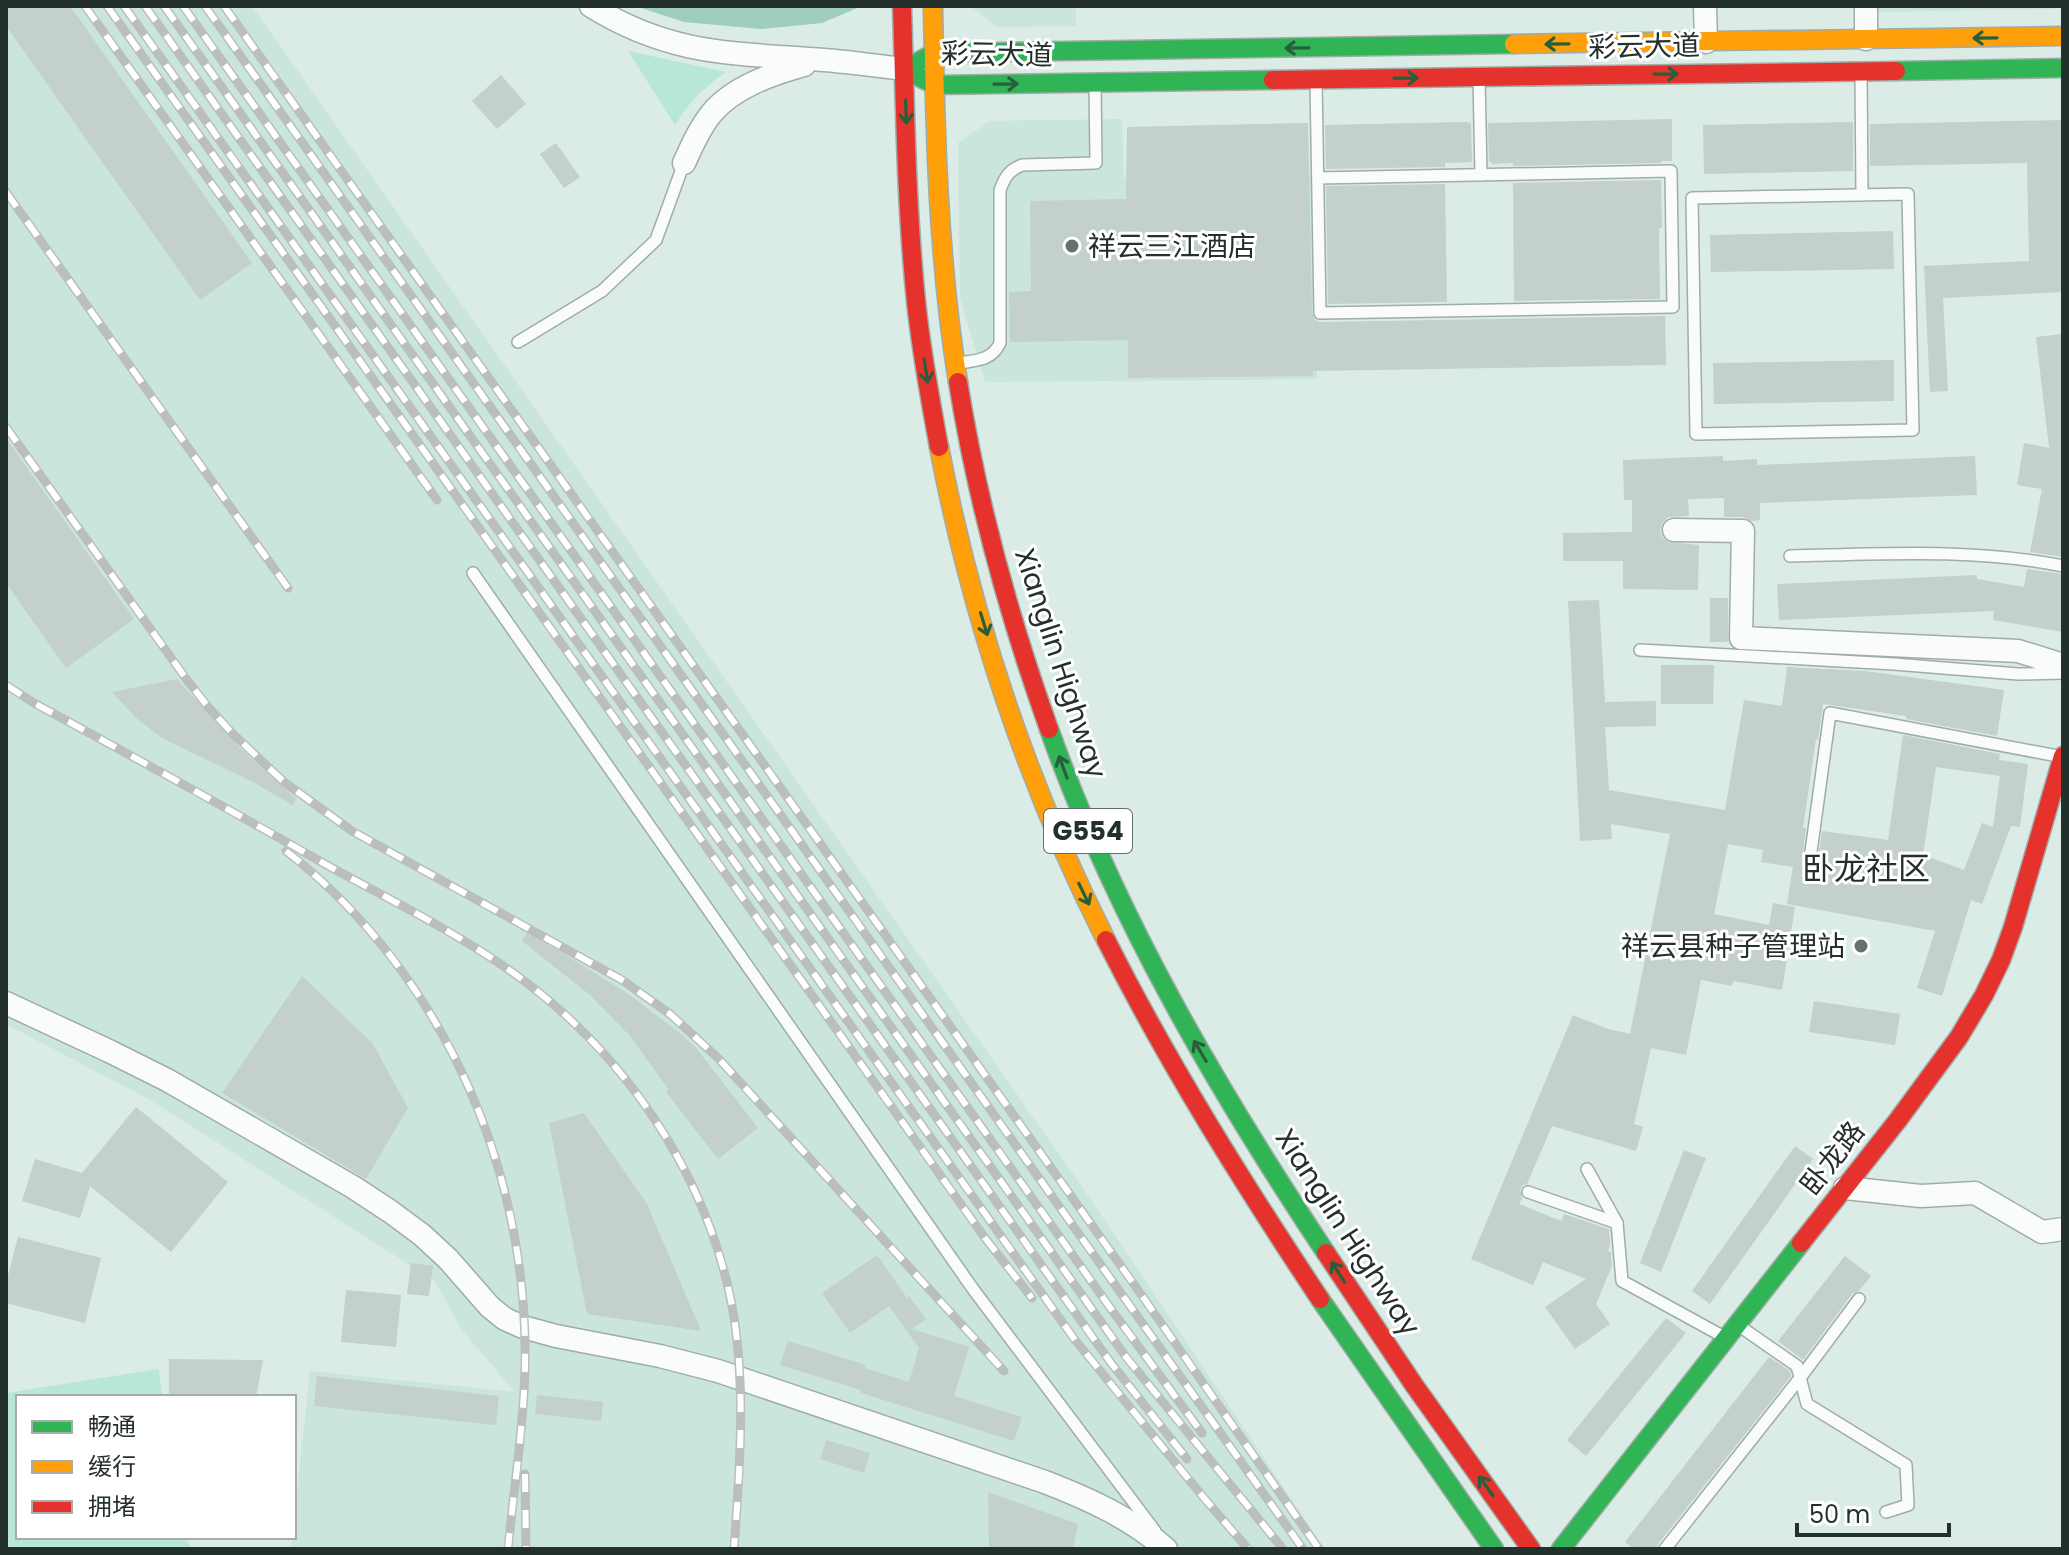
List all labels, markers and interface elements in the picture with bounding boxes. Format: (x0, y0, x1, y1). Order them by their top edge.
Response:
street label: 彩云大道 (1588, 26, 1700, 67)
one-way arrow (1972, 30, 1999, 45)
street label: 彩云大道 (941, 34, 1053, 75)
one-way arrow (1544, 36, 1571, 52)
one-way arrow (1284, 40, 1311, 55)
one-way arrow (1652, 66, 1679, 82)
one-way arrow (1392, 70, 1419, 86)
one-way arrow (992, 76, 1019, 91)
one-way arrow (898, 98, 913, 125)
place label: 祥云三江酒店 (1088, 227, 1256, 266)
marker: 祥云三江酒店 (1063, 237, 1081, 255)
one-way arrow (919, 358, 934, 383)
street label: Xianglin Highway (1005, 543, 1116, 784)
one-way arrow (977, 611, 992, 637)
one-way arrow (1055, 755, 1069, 780)
road number: G554 (1044, 809, 1132, 853)
district label: 卧龙社区 (1802, 846, 1930, 891)
one-way arrow (1077, 882, 1092, 906)
place label: 祥云县种子管理站 (1621, 927, 1845, 966)
marker: 祥云县种子管理站 (1852, 937, 1870, 955)
one-way arrow (1192, 1040, 1208, 1063)
street label: 卧龙路 (1791, 1113, 1874, 1203)
street label: Xianglin Highway (1266, 1121, 1429, 1344)
one-way arrow (1330, 1261, 1346, 1283)
legend (16, 1395, 296, 1539)
text: 畅通 (88, 1410, 136, 1443)
text: 缓行 (88, 1450, 136, 1483)
one-way arrow (1478, 1475, 1494, 1497)
scale bar (1797, 1487, 1949, 1537)
text: 拥堵 (88, 1490, 136, 1523)
text: 50 m (1809, 1498, 1870, 1531)

